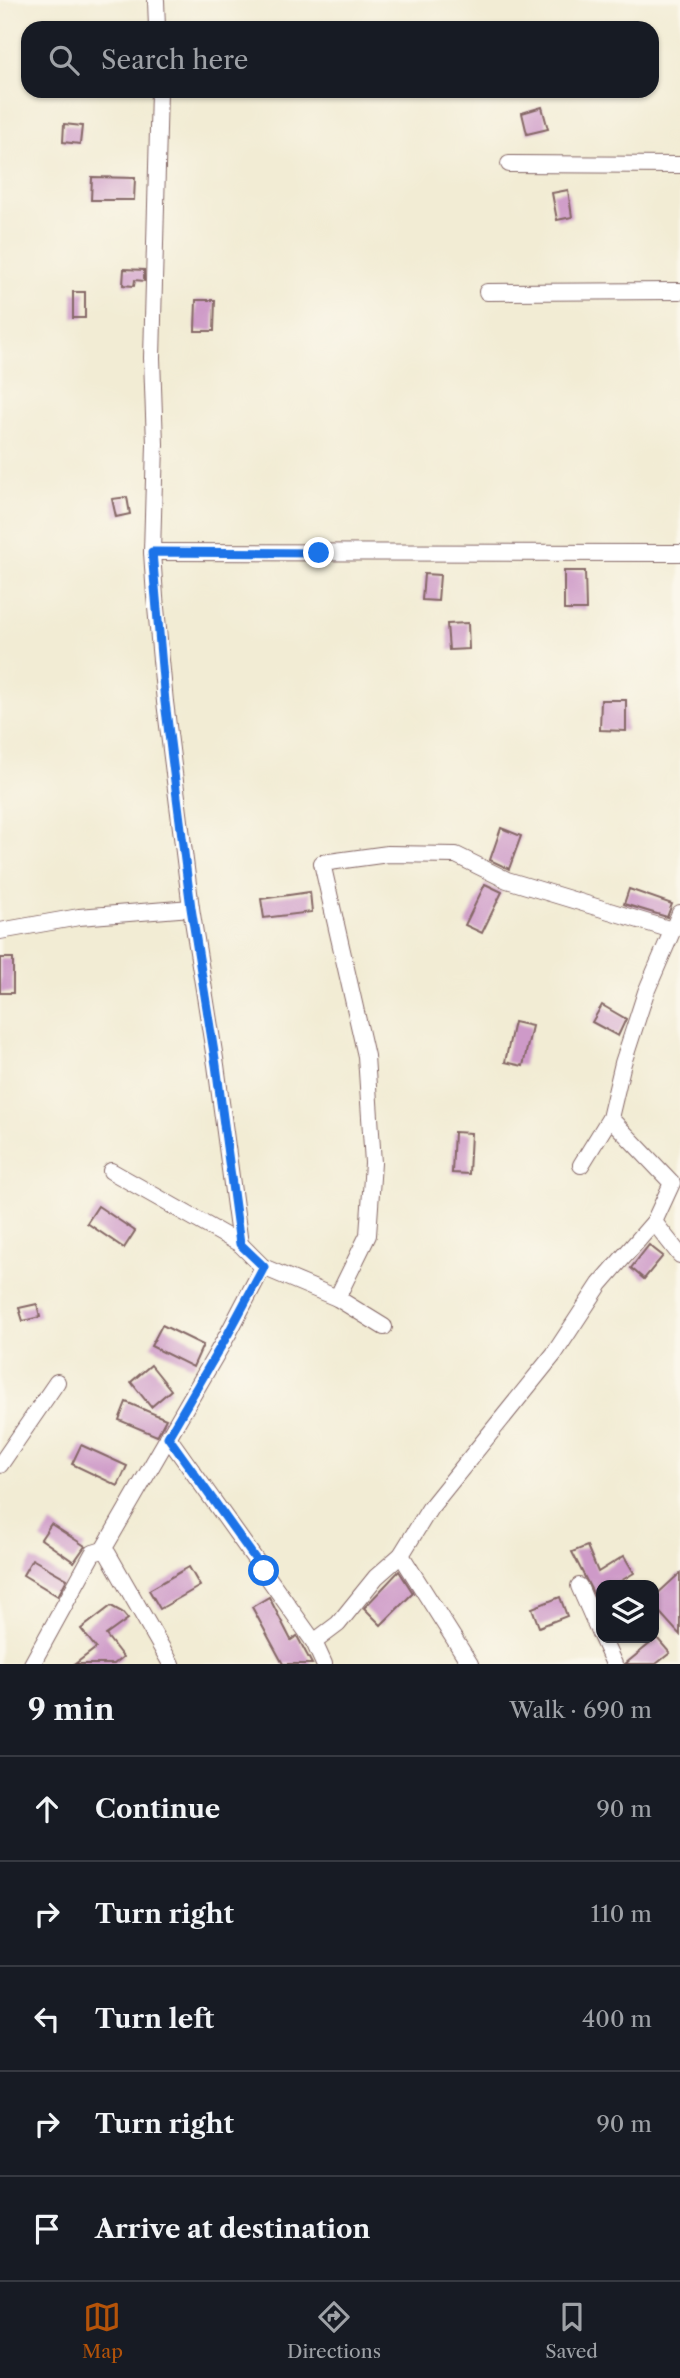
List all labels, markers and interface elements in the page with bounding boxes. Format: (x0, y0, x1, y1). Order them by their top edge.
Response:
search box (21, 21, 659, 98)
icon: search (45, 41, 83, 79)
text: Search here (101, 44, 248, 76)
route end (303, 537, 334, 568)
route start (248, 1555, 279, 1586)
map controls (596, 1580, 659, 1643)
button: layers (596, 1580, 659, 1643)
text: 9 min (28, 1691, 115, 1728)
text: Walk · 690 m (509, 1696, 652, 1724)
icon: ahead (28, 1790, 66, 1828)
text: Continue (95, 1793, 220, 1825)
text: 90 m (596, 1795, 652, 1823)
icon: right (28, 1895, 66, 1933)
text: Turn right (95, 1898, 234, 1930)
text: 110 m (591, 1900, 652, 1928)
icon: left (28, 2000, 66, 2038)
text: Turn left (95, 2003, 214, 2035)
text: 400 m (582, 2005, 652, 2033)
icon: right (28, 2105, 66, 2143)
text: Turn right (95, 2108, 234, 2140)
text: 90 m (596, 2110, 652, 2138)
icon: arrive (28, 2210, 66, 2248)
text: Arrive at destination (95, 2213, 370, 2245)
tab: Map (82, 2298, 123, 2363)
tab: Directions (287, 2298, 381, 2363)
tab: Saved (545, 2298, 598, 2363)

